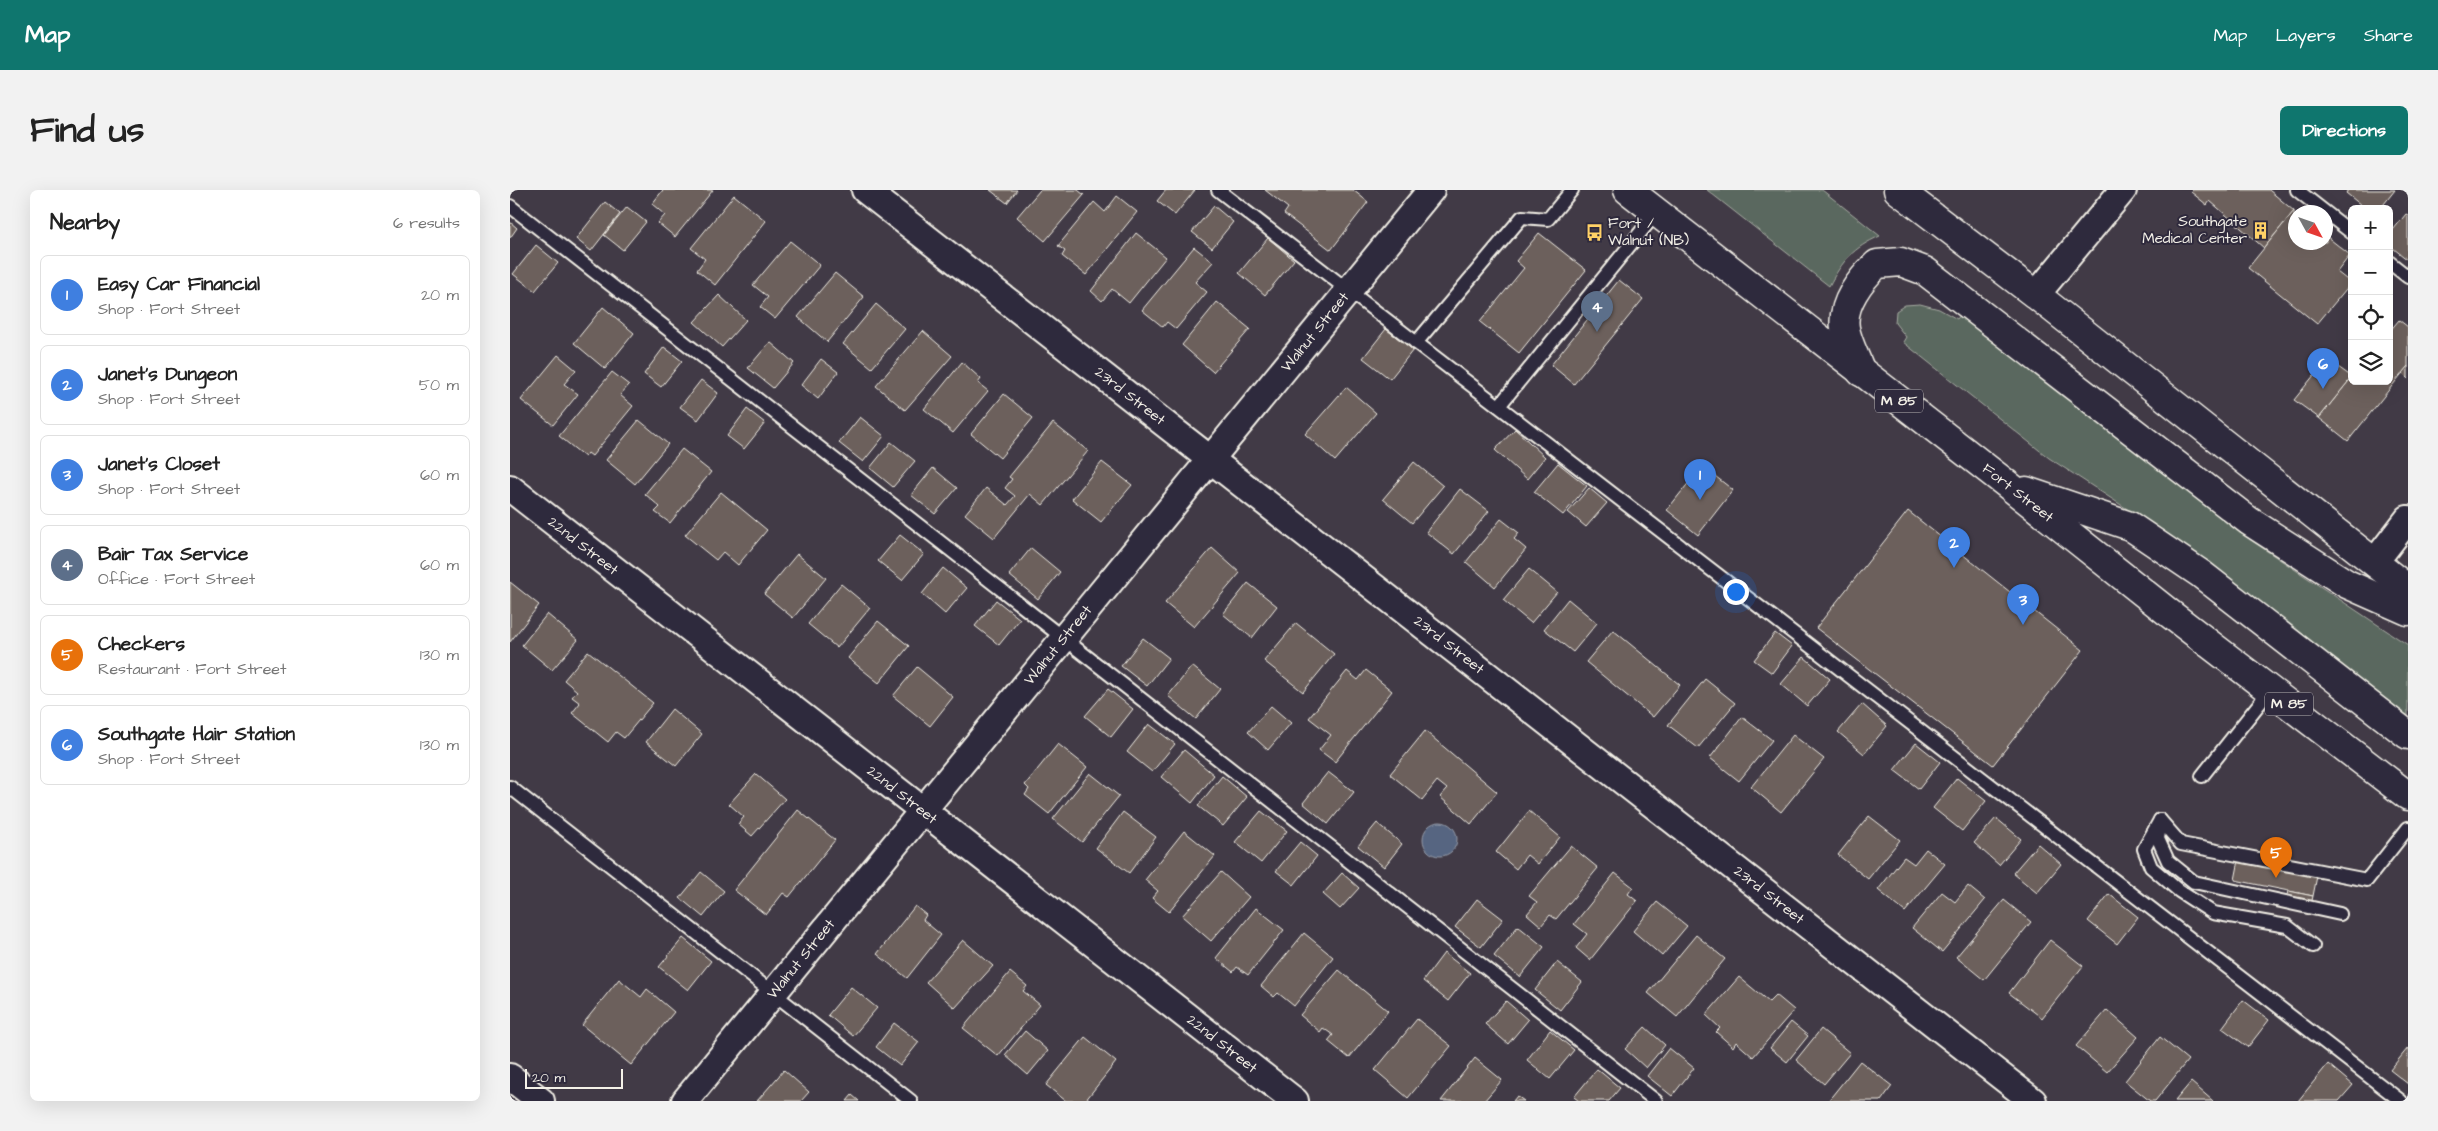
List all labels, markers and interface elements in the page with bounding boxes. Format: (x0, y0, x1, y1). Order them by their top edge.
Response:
text: Map (25, 18, 70, 52)
text: Map (2213, 23, 2247, 48)
text: Layers (2275, 23, 2336, 48)
text: Share (2364, 23, 2413, 48)
text: Find us (30, 106, 144, 155)
button: Directions (2280, 106, 2408, 155)
north arrow (2288, 205, 2333, 250)
map controls (2348, 205, 2393, 385)
button: + (2348, 205, 2393, 250)
text: Nearby (50, 208, 120, 237)
place label: Southgate Medical Center (2142, 211, 2247, 249)
text: 6 results (393, 212, 460, 234)
place label: Fort / Walnut (NB) (1608, 213, 1689, 251)
building icon: Southgate Medical Center (2251, 220, 2271, 240)
bus stop icon: Fort / Walnut (NB) (1584, 222, 1604, 242)
button: − (2348, 250, 2393, 295)
text: Easy Car Financial (98, 271, 260, 298)
text: 1 (66, 284, 68, 306)
text: 20 m (421, 284, 459, 306)
street label: Walnut Street (1276, 287, 1354, 377)
pin: 4 (1581, 291, 1613, 332)
button: locate (2348, 295, 2393, 340)
text: Shop · Fort Street (98, 298, 240, 320)
button: layers (2348, 340, 2393, 385)
pin: 6 (2307, 348, 2339, 389)
text: Janet's Dungeon (98, 361, 237, 388)
street label: 23rd Street (1090, 362, 1170, 430)
text: 2 (62, 374, 72, 396)
text: 50 m (419, 374, 459, 396)
text: Shop · Fort Street (98, 388, 240, 410)
road number: M 85 (1875, 390, 1923, 412)
text: Janet's Closet (98, 451, 220, 478)
street label: Fort Street (1978, 458, 2058, 528)
pin: 1 (1684, 459, 1716, 500)
text: 3 (63, 464, 71, 486)
text: 60 m (420, 464, 459, 486)
text: Shop · Fort Street (98, 478, 240, 500)
street label: 22nd Street (543, 512, 623, 580)
pin: 2 (1938, 527, 1970, 568)
text: Bair Tax Service (98, 541, 248, 568)
text: 4 (62, 554, 72, 576)
text: 60 m (420, 554, 459, 576)
text: Office · Fort Street (98, 568, 255, 590)
your location (1723, 579, 1749, 605)
pin: 3 (2007, 584, 2039, 625)
street label: Walnut Street (1019, 600, 1097, 690)
street label: 23rd Street (1409, 611, 1489, 679)
text: Checkers (98, 631, 185, 658)
text: 5 (61, 644, 73, 666)
text: 130 m (420, 644, 459, 666)
text: Restaurant · Fort Street (98, 658, 286, 680)
road number: M 85 (2265, 692, 2313, 716)
text: Southgate Hair Station (98, 721, 295, 748)
text: 6 (62, 734, 72, 756)
text: 130 m (420, 734, 459, 756)
text: Shop · Fort Street (98, 748, 240, 770)
street label: 22nd Street (862, 761, 942, 829)
pin: 5 (2260, 837, 2292, 878)
street label: 23rd Street (1729, 861, 1809, 929)
street label: Walnut Street (762, 914, 840, 1004)
street label: 22nd Street (1182, 1010, 1262, 1078)
scale bar (525, 1066, 622, 1089)
text: 20 m (532, 1068, 565, 1088)

